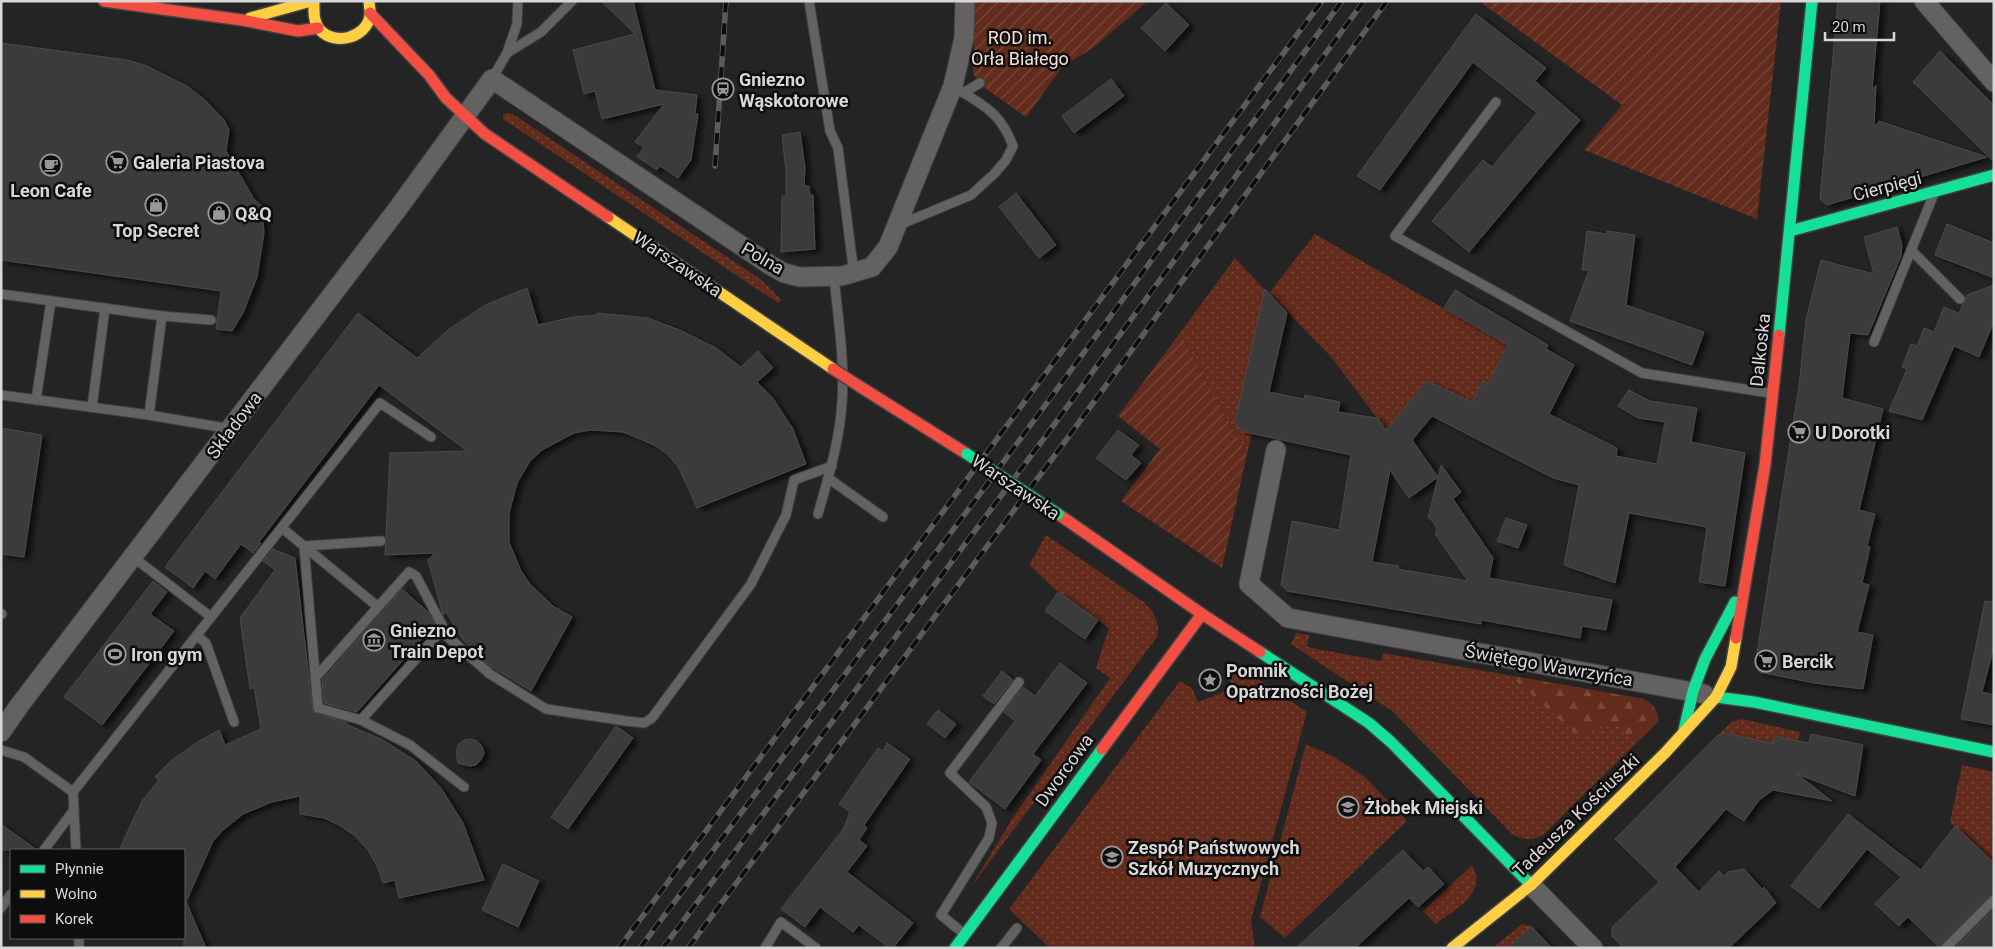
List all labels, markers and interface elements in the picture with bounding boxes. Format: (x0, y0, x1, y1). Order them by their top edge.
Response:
scale bar (1825, 10, 1894, 42)
text: 20 m (1832, 18, 1866, 36)
park label: ROD im. Orła Białego (971, 27, 1069, 69)
place label: Gniezno Wąskotorowe (739, 69, 849, 111)
station icon: Gniezno Wąskotorowe (711, 77, 735, 101)
supermarket icon: Galeria Piastova (105, 150, 129, 174)
place label: Galeria Piastova (133, 152, 265, 173)
cafe icon: Leon Cafe (39, 153, 63, 177)
street label: Cierpięgi (1850, 167, 1924, 205)
place label: Leon Cafe (10, 180, 92, 201)
shop icon: Top Secret (144, 193, 168, 217)
shop icon: Q&Q (207, 201, 231, 225)
place label: Q&Q (235, 203, 272, 224)
place label: Top Secret (113, 220, 199, 241)
street label: Warszawska (630, 227, 726, 301)
street label: Polna (738, 238, 788, 278)
street label: Dalkoska (1746, 312, 1774, 388)
street label: Składowa (202, 387, 266, 463)
supermarket icon: U Dorotki (1787, 420, 1811, 444)
place label: U Dorotki (1815, 422, 1890, 443)
street label: Warszawska (968, 450, 1064, 524)
place label: Gniezno Train Depot (390, 620, 484, 662)
museum icon: Gniezno Train Depot (362, 628, 386, 652)
street label: Świętego Wawrzyńca (1463, 640, 1635, 690)
sports icon: Iron gym (103, 642, 127, 666)
place label: Iron gym (131, 644, 202, 665)
supermarket icon: Bercik (1754, 649, 1778, 673)
place label: Bercik (1782, 651, 1834, 672)
place label: Pomnik Opatrzności Bożej (1226, 660, 1373, 702)
place icon: Pomnik Opatrzności Bożej (1198, 668, 1222, 692)
street label: Dworcowa (1031, 730, 1097, 810)
street label: Tadeusza Kościuszki (1508, 749, 1644, 881)
school or university icon: Żłobek Miejski (1336, 795, 1360, 819)
place label: Żłobek Miejski (1364, 797, 1483, 818)
place label: Zespół Państwowych Szkół Muzycznych (1128, 837, 1300, 879)
school or university icon: Zespół Państwowych Szkół Muzycznych (1100, 845, 1124, 869)
legend (10, 849, 185, 939)
text: Płynnie (55, 860, 104, 878)
text: Wolno (55, 885, 97, 903)
text: Korek (55, 910, 94, 928)

